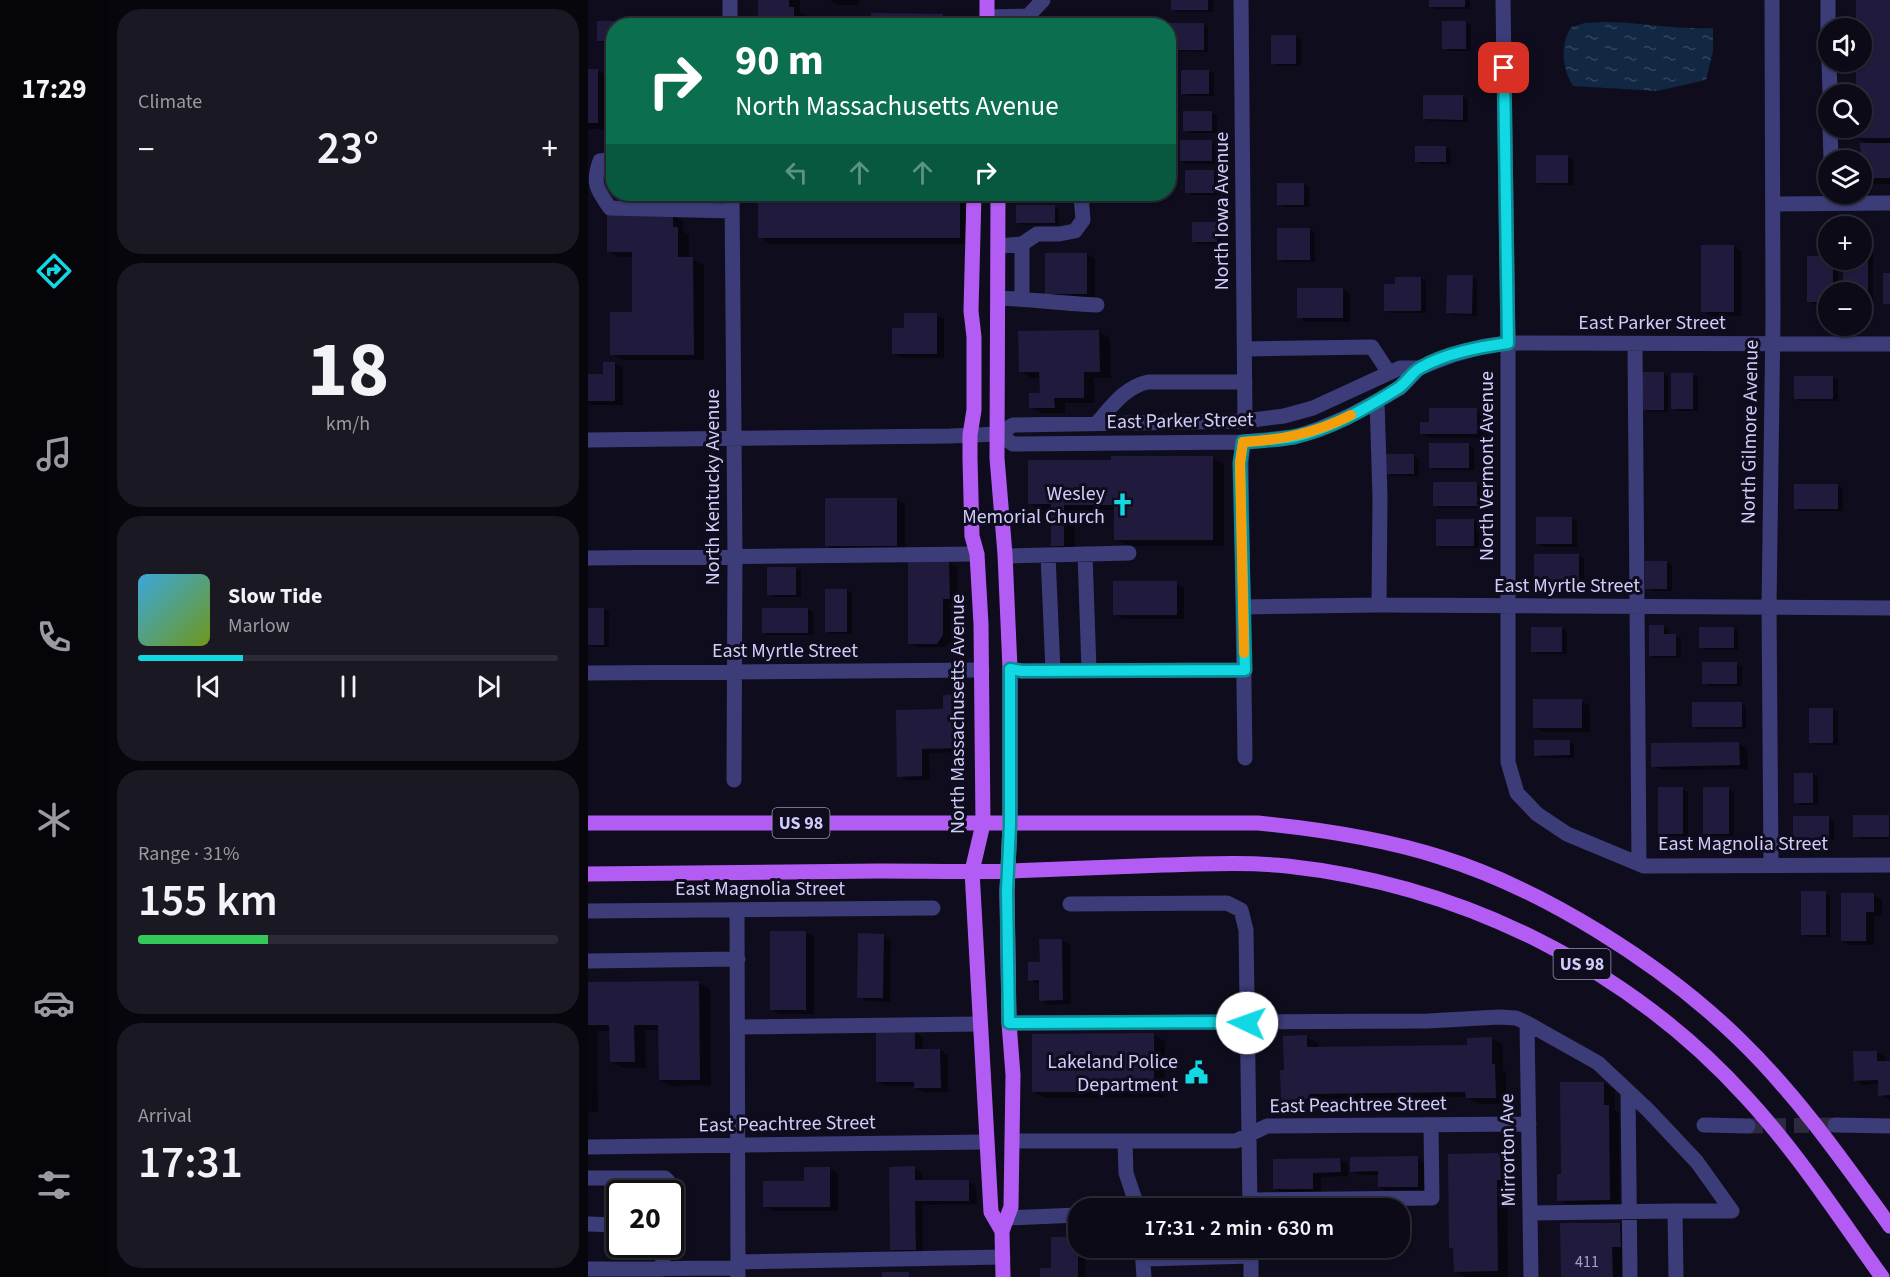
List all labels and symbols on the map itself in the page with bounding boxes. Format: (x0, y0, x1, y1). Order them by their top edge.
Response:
pin (1478, 42, 1529, 93)
street label: North Iowa Avenue (1208, 132, 1236, 290)
street label: East Parker Street (1578, 309, 1726, 337)
street label: North Gilmore Avenue (1734, 339, 1766, 524)
street label: North Vermont Avenue (1473, 371, 1501, 561)
street label: North Kentucky Avenue (699, 389, 727, 585)
street label: East Parker Street (1106, 406, 1254, 436)
place label: Wesley Memorial Church (962, 480, 1106, 531)
church icon: Wesley Memorial Church (1110, 492, 1136, 518)
street label: East Myrtle Street (1494, 572, 1640, 600)
street label: North Massachusetts Avenue (944, 594, 972, 834)
street label: East Myrtle Street (712, 637, 858, 665)
road number: US 98 (772, 808, 830, 838)
street label: East Magnolia Street (1658, 830, 1828, 858)
street label: East Magnolia Street (675, 875, 845, 903)
road number: US 98 (1554, 949, 1610, 979)
position arrow (1215, 991, 1279, 1055)
place label: Lakeland Police Department (1047, 1048, 1178, 1099)
public building icon: Lakeland Police Department (1183, 1060, 1209, 1086)
street label: East Peachtree Street (1269, 1089, 1447, 1121)
street label: Mirrorton Ave (1493, 1093, 1523, 1207)
street label: East Peachtree Street (698, 1108, 876, 1140)
speed limit sign: 20 (606, 1180, 684, 1258)
house number: 411 (1575, 1251, 1599, 1273)

